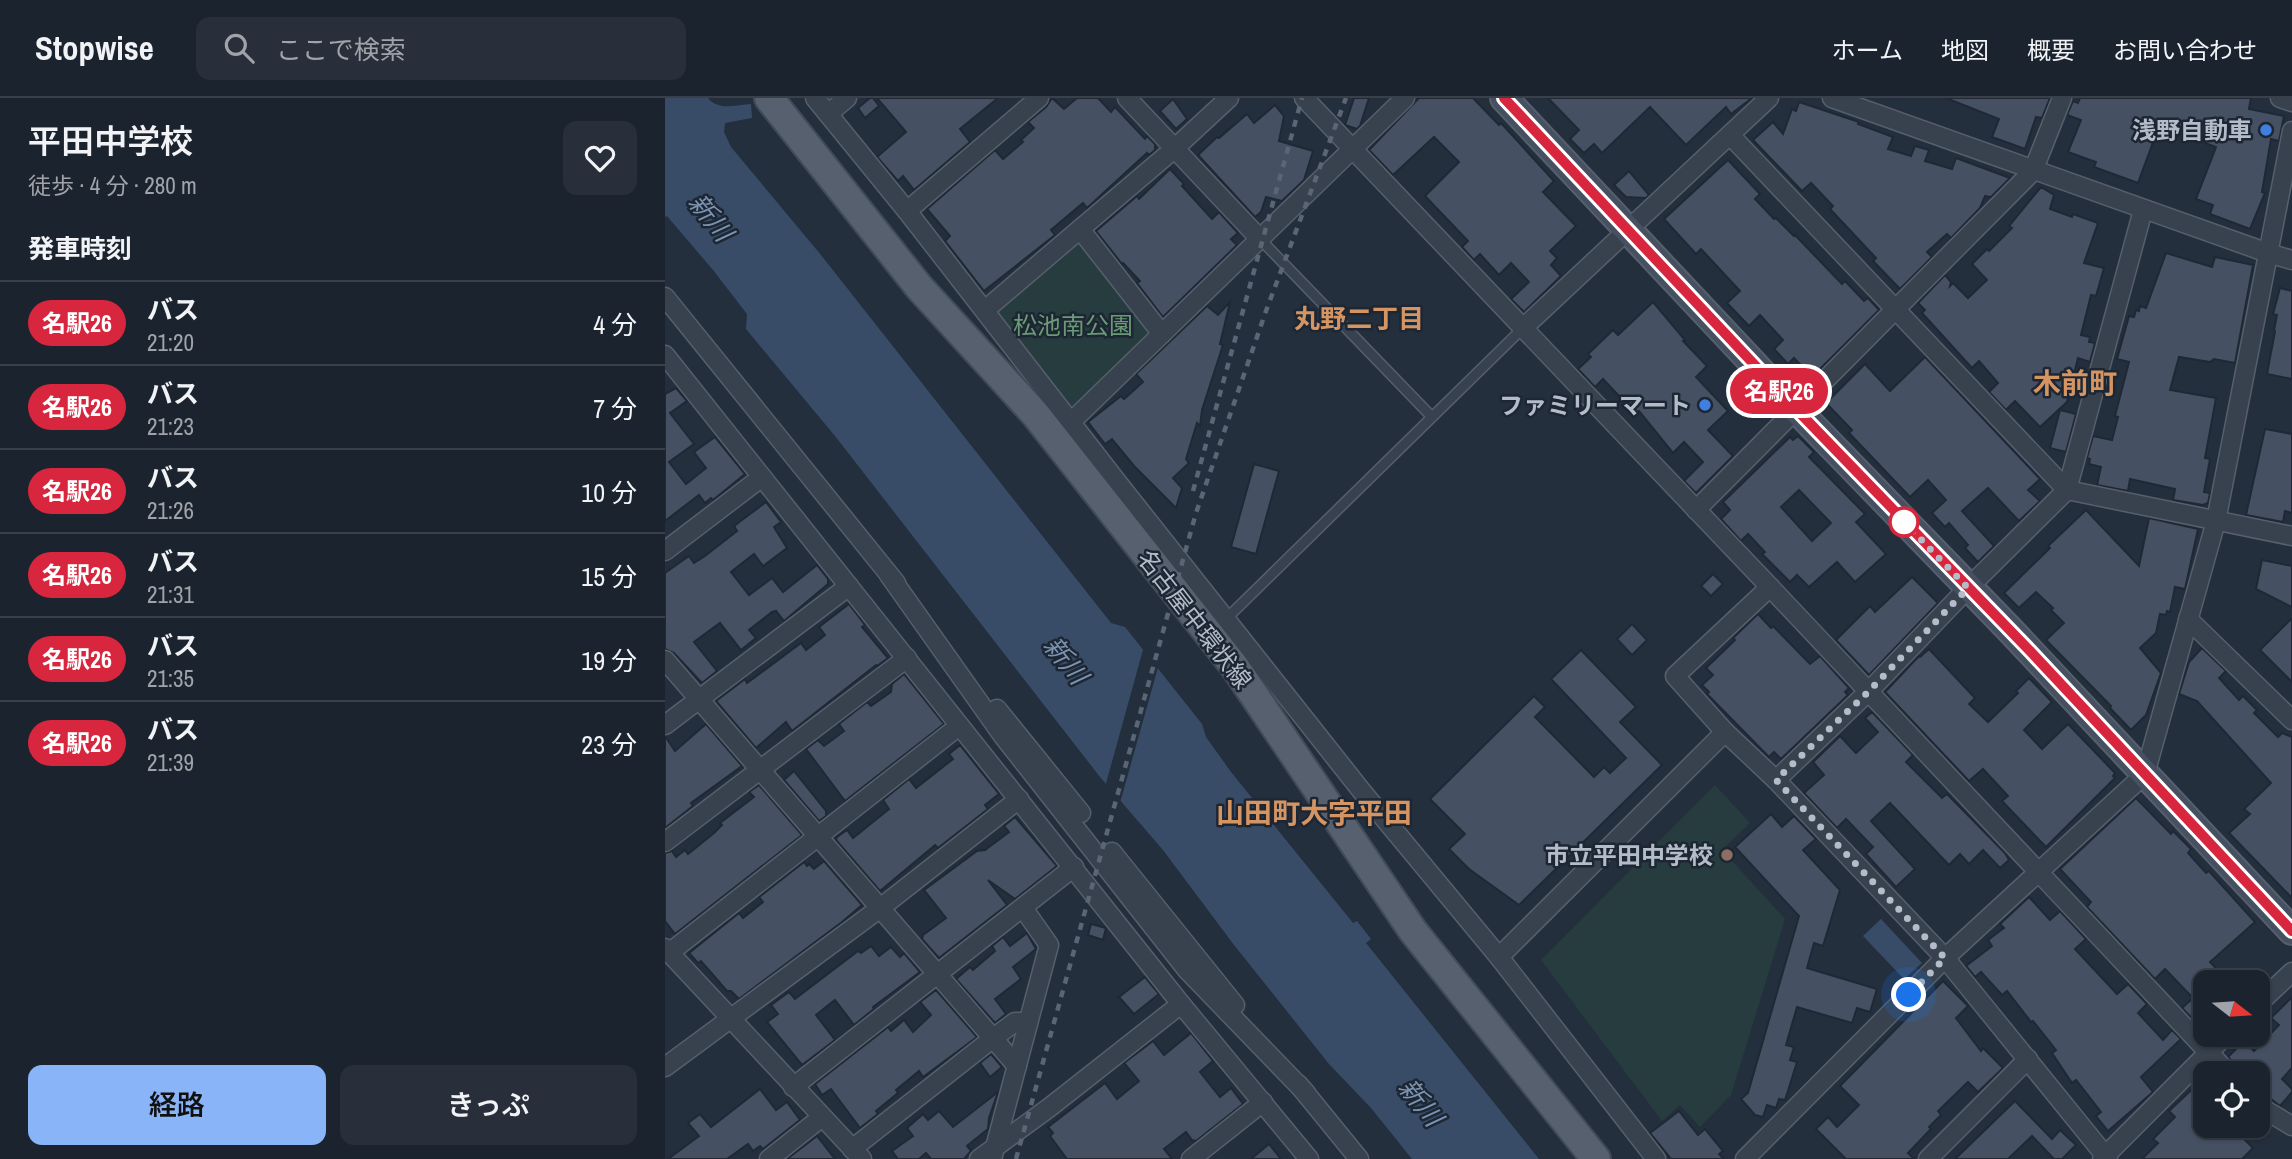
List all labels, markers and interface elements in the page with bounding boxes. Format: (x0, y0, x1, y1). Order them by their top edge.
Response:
search box (196, 17, 686, 80)
text: Stopwise (35, 26, 154, 70)
icon: search (220, 29, 258, 67)
text: ここで検索 (276, 32, 406, 67)
text: ホーム (1832, 34, 1903, 66)
text: 地図 (1941, 34, 1989, 66)
text: 概要 (2027, 34, 2075, 66)
text: お問い合わせ (2113, 34, 2257, 66)
place label: 浅野自動車 (2132, 114, 2252, 146)
text: 平田中学校 (28, 119, 193, 163)
button: heart (563, 121, 637, 195)
marker: 浅野自動車 (2258, 122, 2274, 138)
text: 徒歩 · 4 分 · 280 m (28, 170, 197, 201)
water label: 新川 (681, 186, 743, 251)
text: 発車時刻 (28, 231, 132, 266)
text: バス (147, 292, 199, 327)
district label: 丸野二丁目 (1294, 301, 1424, 336)
text: 名駅26 (42, 307, 112, 339)
text: 4 分 (593, 307, 637, 342)
park label: 松池南公園 (1013, 309, 1133, 341)
text: 21:20 (147, 327, 194, 358)
district label: 木前町 (2033, 364, 2117, 402)
line badge: 名駅26 (1730, 368, 1828, 414)
text: 名駅26 (1744, 375, 1814, 407)
text: バス (147, 376, 199, 411)
place label: ファミリーマート (1499, 389, 1691, 421)
text: 名駅26 (42, 391, 112, 423)
text: 7 分 (593, 391, 637, 426)
marker: ファミリーマート (1697, 397, 1713, 413)
text: 21:23 (147, 411, 194, 442)
text: バス (147, 460, 199, 495)
text: 名駅26 (42, 475, 112, 507)
text: 10 分 (581, 475, 637, 510)
text: 21:26 (147, 495, 194, 526)
unlabelled marker (1889, 507, 1919, 537)
street label: 名古屋中環状線 (1131, 543, 1259, 695)
text: バス (147, 544, 199, 579)
text: 名駅26 (42, 559, 112, 591)
text: 15 分 (581, 559, 637, 594)
text: 21:31 (147, 579, 194, 610)
text: バス (147, 628, 199, 663)
water label: 新川 (1036, 629, 1098, 694)
text: 名駅26 (42, 643, 112, 675)
text: 19 分 (581, 643, 637, 678)
text: 21:35 (147, 663, 194, 694)
text: バス (147, 712, 199, 747)
text: 名駅26 (42, 727, 112, 759)
text: 23 分 (581, 727, 637, 762)
text: 21:39 (147, 747, 194, 778)
district label: 山田町大字平田 (1216, 794, 1412, 832)
place label: 市立平田中学校 (1545, 839, 1713, 871)
marker: 市立平田中学校 (1719, 847, 1735, 863)
north arrow (2193, 970, 2270, 1046)
map controls (2193, 970, 2270, 1138)
your location (1891, 977, 1926, 1012)
button: locate (2193, 1061, 2270, 1138)
button: 経路 (28, 1065, 326, 1145)
button: きっぷ (340, 1065, 637, 1145)
water label: 新川 (1391, 1071, 1453, 1136)

